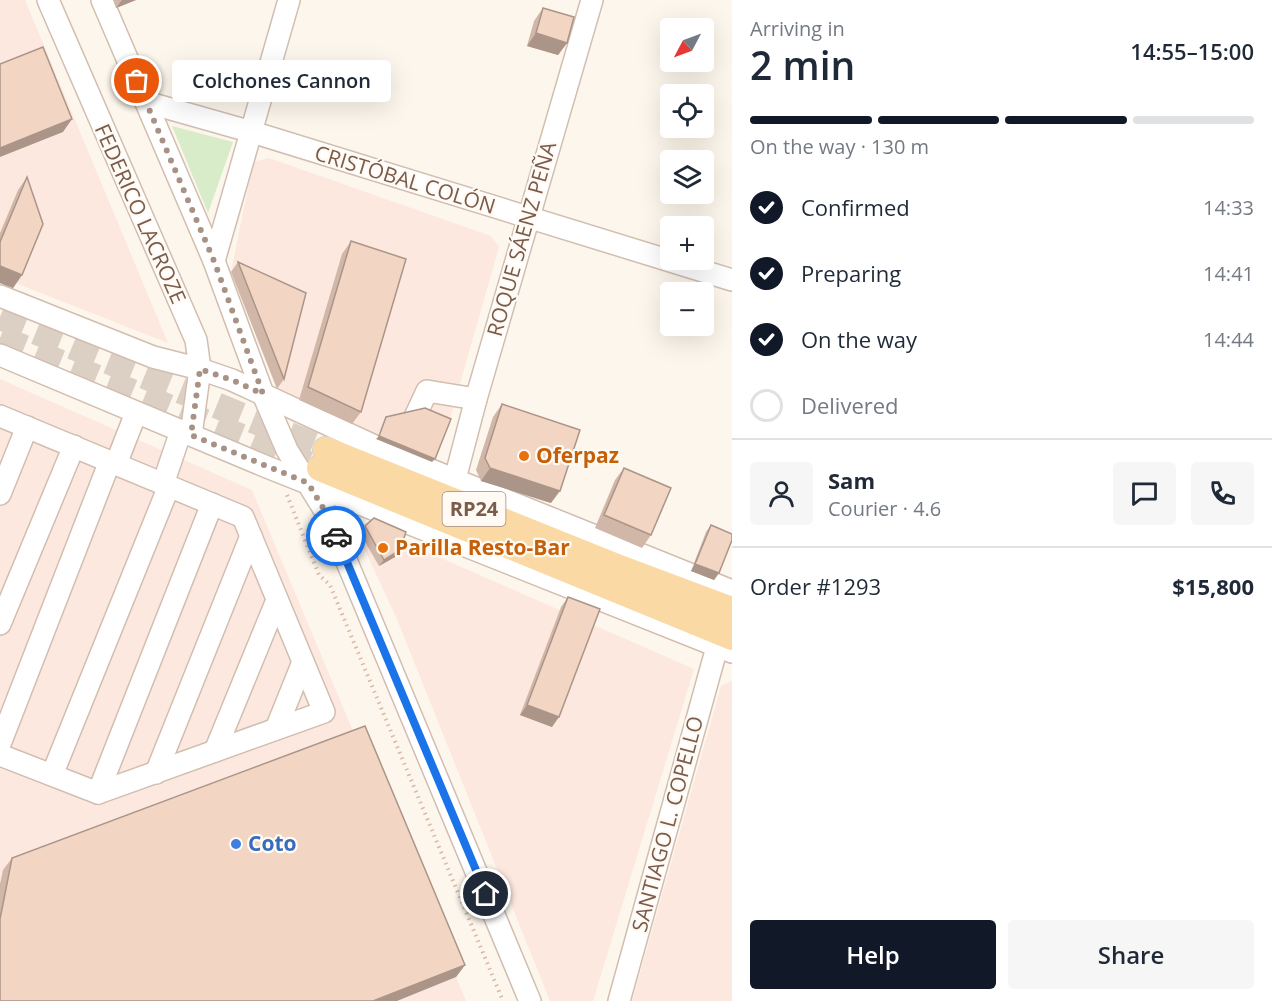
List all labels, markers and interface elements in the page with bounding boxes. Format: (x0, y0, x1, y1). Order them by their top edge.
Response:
text: Arriving in (750, 15, 845, 42)
north arrow (660, 18, 714, 72)
map controls (660, 18, 714, 336)
text: 14:55–15:00 (1130, 36, 1254, 66)
text: 2 min (750, 38, 855, 91)
pin (111, 55, 162, 106)
callout: Colchones Cannon (173, 60, 392, 102)
icon: bag (120, 64, 153, 97)
text: Colchones Cannon (192, 67, 371, 94)
button: locate (660, 84, 714, 138)
street label: FEDERICO LACROZE (89, 119, 193, 308)
text: On the way · 130 m (750, 133, 929, 160)
street label: ROQUE SÁENZ PEÑA (480, 137, 562, 339)
street label: CRISTÓBAL COLÓN (312, 138, 499, 220)
button: layers (660, 150, 714, 204)
icon: check (750, 191, 783, 224)
text: Confirmed (801, 192, 910, 222)
text: 14:33 (1203, 194, 1254, 221)
button: + (660, 216, 714, 270)
icon: check (750, 257, 783, 290)
text: Preparing (801, 258, 901, 288)
text: 14:41 (1203, 260, 1254, 287)
button: − (660, 282, 714, 336)
icon: check (750, 323, 783, 356)
text: On the way (801, 324, 917, 354)
text: 14:44 (1203, 326, 1254, 353)
text: Delivered (801, 390, 899, 420)
place label: Oferpaz (536, 441, 619, 469)
marker: Oferpaz (517, 449, 531, 463)
button: person (750, 462, 813, 525)
button: chat (1113, 462, 1176, 525)
button: phone (1191, 462, 1254, 525)
text: Sam (828, 465, 875, 495)
road number: RP24 (442, 492, 506, 526)
text: Courier · 4.6 (828, 495, 941, 522)
courier (306, 506, 366, 566)
icon: car (320, 520, 353, 553)
place label: Parilla Resto-Bar (395, 533, 570, 561)
marker: Parilla Resto-Bar (376, 541, 390, 555)
text: Order #1293 (750, 571, 881, 601)
text: $15,800 (1172, 571, 1254, 601)
street label: SANTIAGO L. COPELLO (625, 713, 709, 935)
place label: Coto (248, 829, 297, 857)
marker: Coto (229, 837, 243, 851)
pin (460, 868, 511, 919)
icon: home (469, 877, 502, 910)
button: Help (750, 920, 996, 989)
button: Share (1008, 920, 1254, 989)

